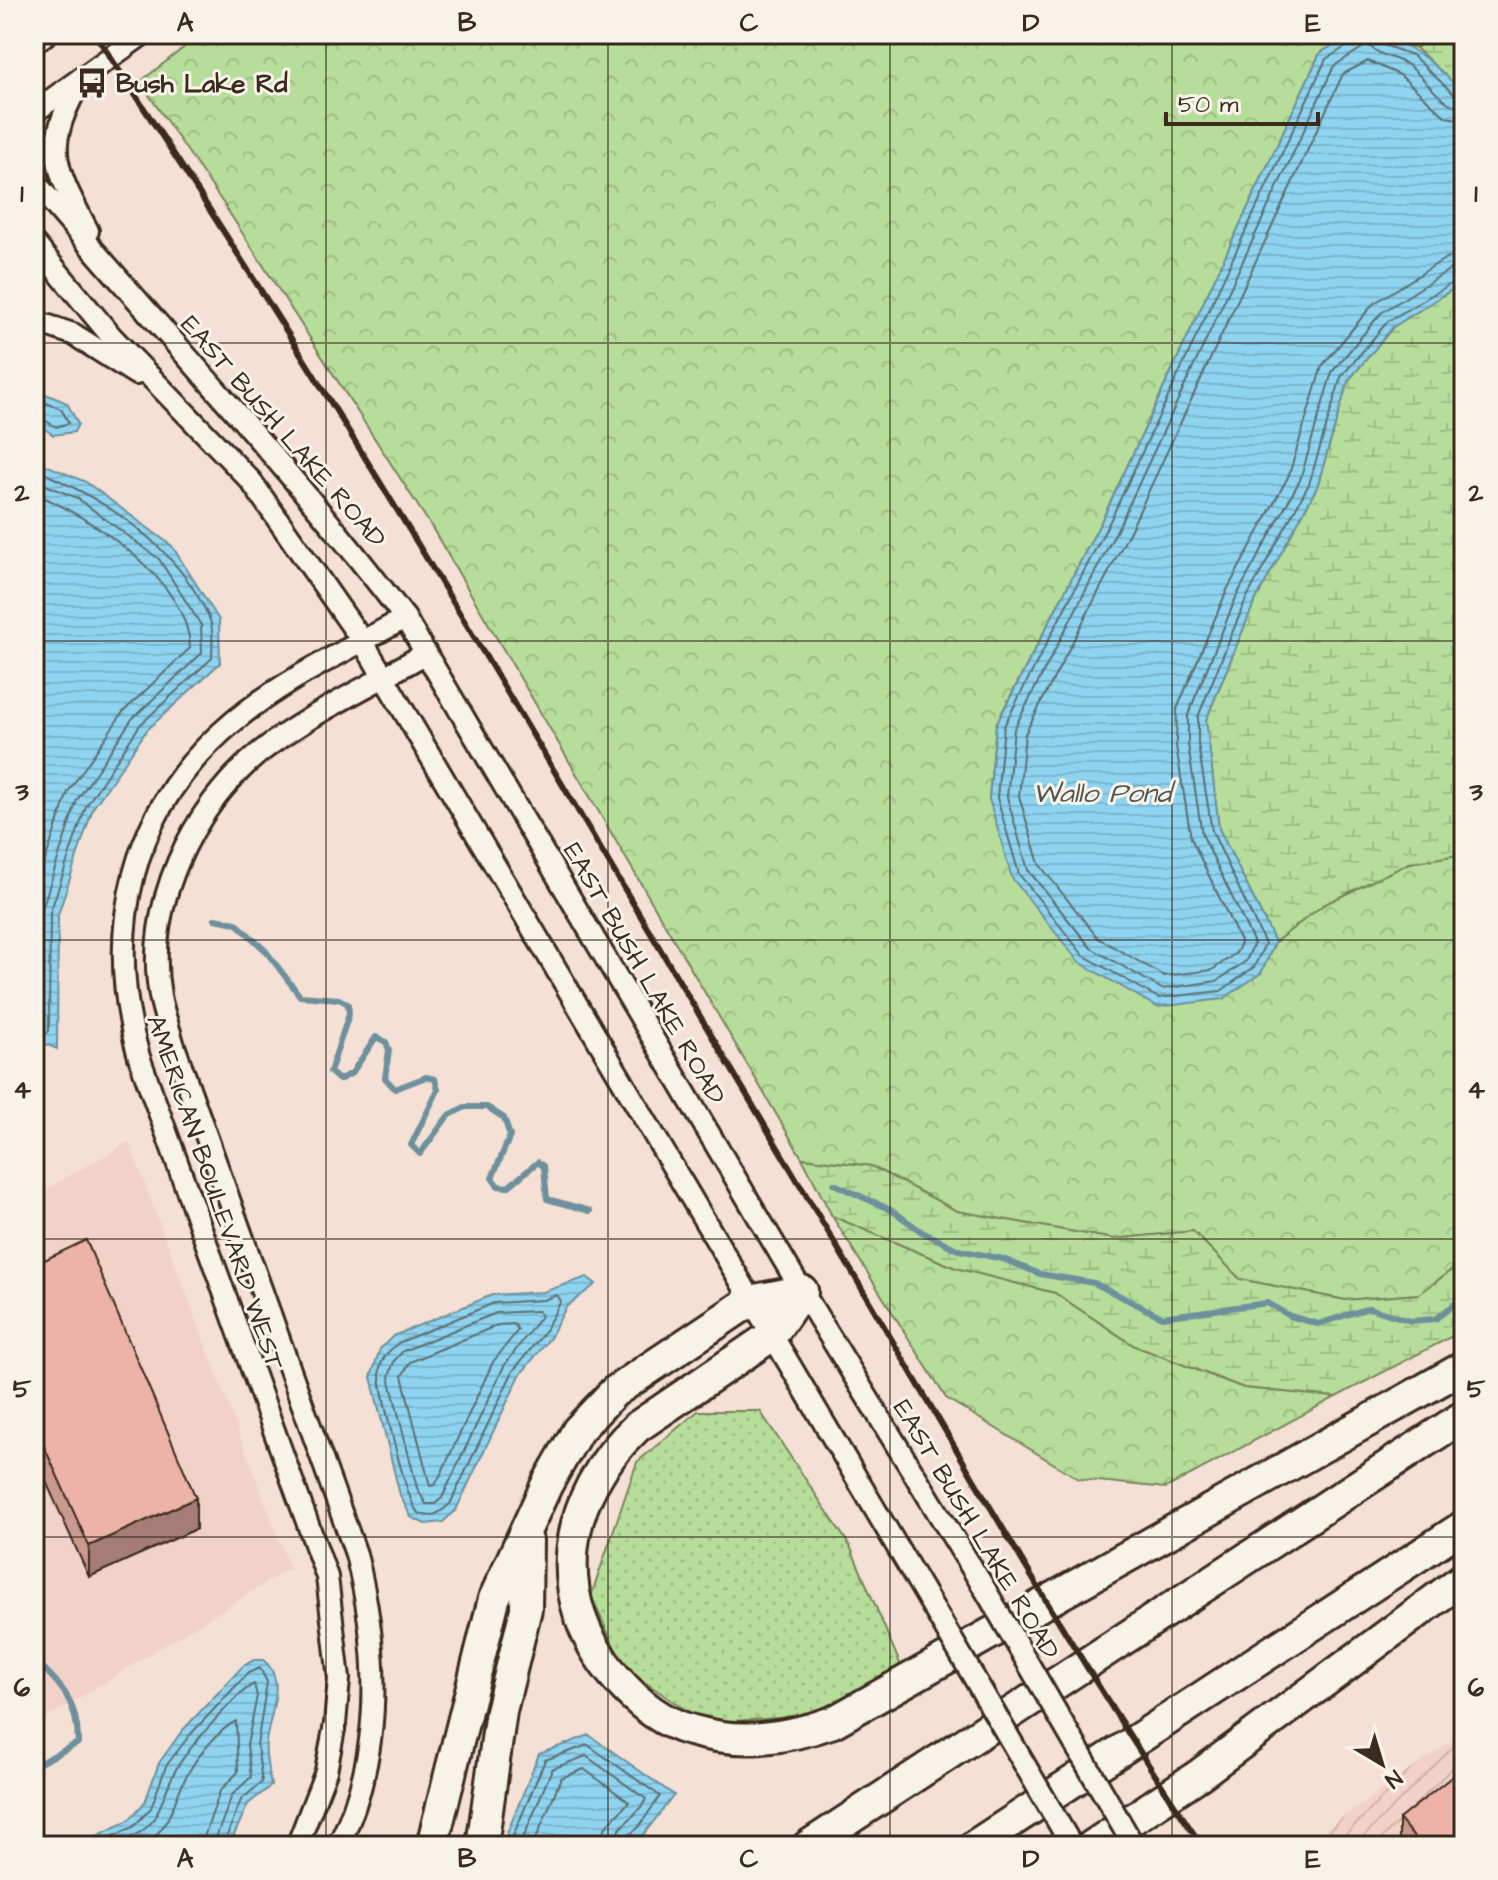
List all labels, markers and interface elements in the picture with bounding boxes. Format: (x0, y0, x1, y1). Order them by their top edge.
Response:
text: A (177, 5, 194, 41)
text: B (458, 5, 477, 41)
text: C (740, 5, 759, 41)
text: D (1023, 5, 1040, 41)
text: E (1305, 5, 1321, 41)
bus stop icon: Bush Lake Rd (75, 66, 109, 100)
place label: Bush Lake Rd (116, 66, 288, 102)
scale bar (1166, 76, 1318, 126)
text: 50 m (1178, 88, 1239, 122)
text: 1 (20, 176, 24, 212)
text: 1 (1474, 176, 1478, 212)
street label: EAST BUSH LAKE ROAD (172, 308, 394, 556)
text: 2 (14, 475, 30, 511)
text: 2 (1468, 475, 1484, 511)
text: 3 (14, 774, 29, 810)
water label: Wallo Pond (1033, 774, 1177, 813)
text: 3 (1468, 774, 1483, 810)
street label: EAST BUSH LAKE ROAD (554, 836, 734, 1111)
street label: AMERICAN BOULEVARD WEST (137, 1010, 293, 1375)
text: 4 (13, 1072, 31, 1108)
text: 4 (1467, 1072, 1485, 1108)
text: 5 (13, 1371, 32, 1407)
text: 5 (1467, 1371, 1486, 1407)
street label: EAST BUSH LAKE ROAD (884, 1393, 1068, 1666)
text: 6 (14, 1670, 31, 1706)
text: 6 (1468, 1670, 1485, 1706)
north arrow (1342, 1724, 1422, 1804)
text: N (1378, 1762, 1408, 1795)
text: A (177, 1841, 194, 1877)
text: B (458, 1841, 477, 1877)
text: C (740, 1841, 759, 1877)
text: D (1023, 1841, 1040, 1877)
text: E (1305, 1841, 1321, 1877)

